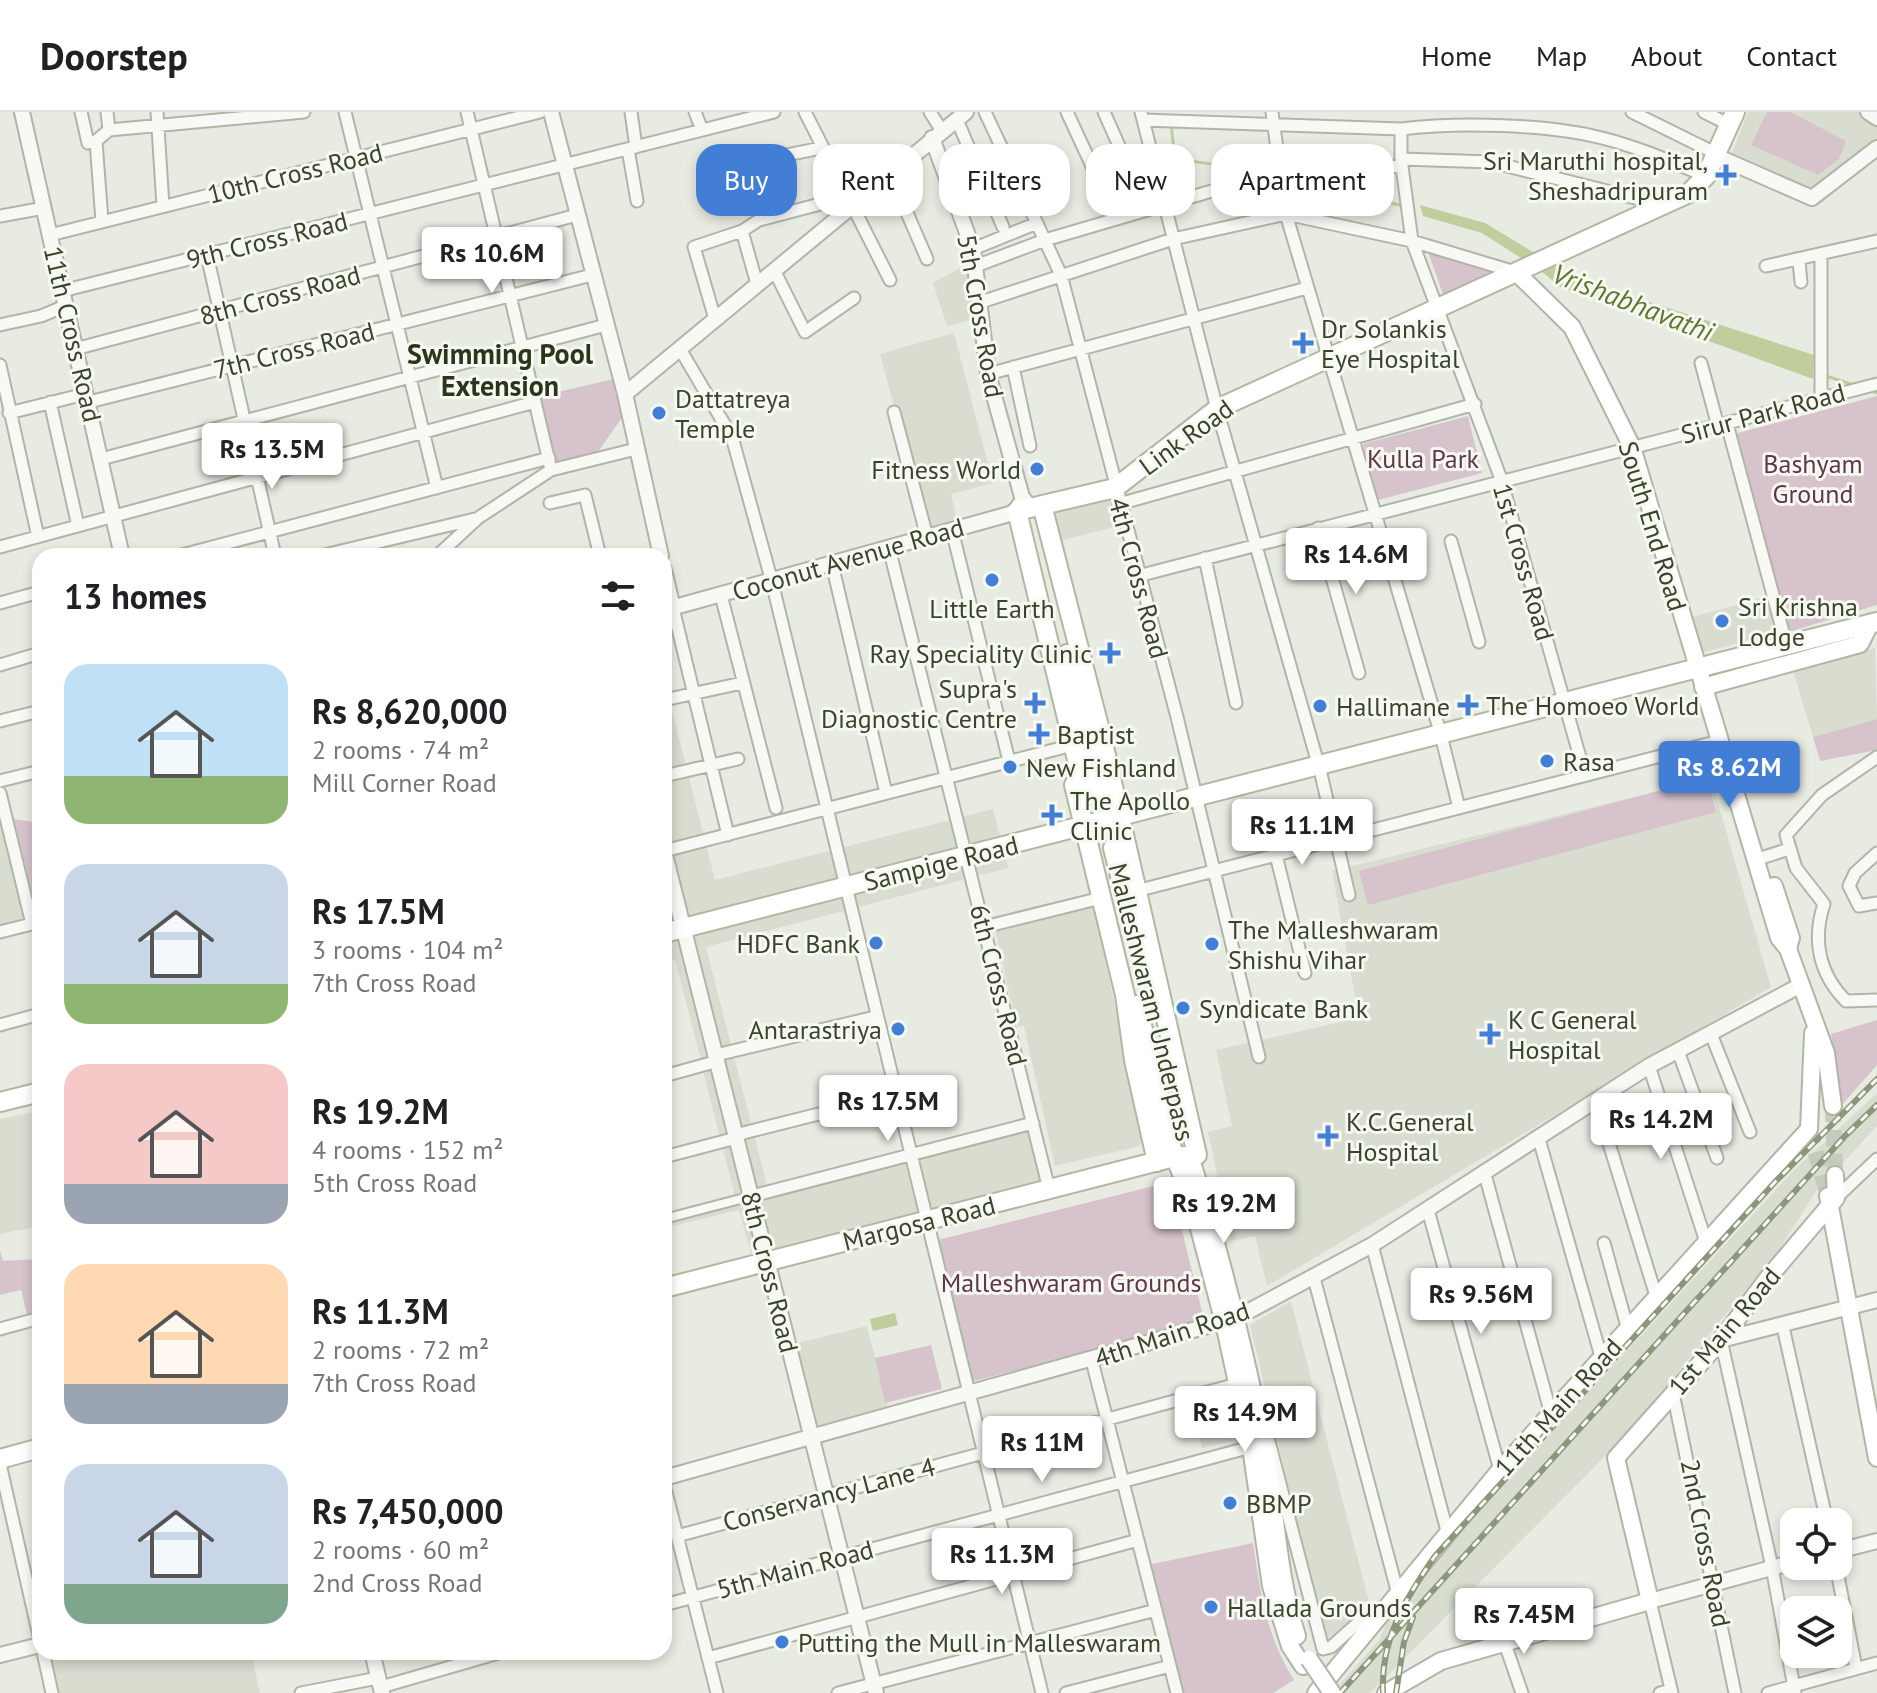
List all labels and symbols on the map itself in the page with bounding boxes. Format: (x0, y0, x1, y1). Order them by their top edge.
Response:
street label: 10th Cross Road (204, 135, 386, 211)
place label: Sri Maruthi hospital, Sheshadripuram (1483, 144, 1708, 207)
marker: Sri Maruthi hospital, Sheshadripuram (1715, 164, 1737, 186)
street label: 9th Cross Road (183, 204, 351, 276)
pin: Rs 10.6M (409, 227, 575, 295)
street label: 5th Cross Road (950, 232, 1012, 400)
street label: 11th Cross Road (37, 243, 109, 425)
water label: Vrishabhavathi (1547, 254, 1720, 350)
street label: 8th Cross Road (196, 258, 364, 332)
place label: Dr Solankis Eye Hospital (1321, 312, 1460, 375)
street label: 7th Cross Road (210, 314, 378, 386)
marker: Dr Solankis Eye Hospital (1292, 332, 1314, 354)
district label: Swimming Pool Extension (407, 335, 594, 404)
street label: Sirur Park Road (1677, 375, 1849, 451)
place label: Dattatreya Temple (675, 382, 791, 445)
street label: Link Road (1132, 392, 1240, 482)
marker: Dattatreya Temple (650, 404, 668, 422)
pin: Rs 13.5M (189, 423, 355, 491)
street label: South End Road (1612, 437, 1694, 615)
park label: Kulla Park (1367, 442, 1480, 475)
park label: Bashyam Ground (1763, 447, 1863, 510)
place label: Fitness World (871, 453, 1021, 486)
marker: Fitness World (1028, 460, 1046, 478)
street label: 1st Cross Road (1486, 480, 1562, 644)
street label: 4th Cross Road (1102, 494, 1176, 662)
street label: Coconut Avenue Road (728, 510, 968, 608)
pin: Rs 14.6M (1273, 528, 1439, 596)
marker: Little Earth (983, 571, 1001, 589)
place label: Sri Krishna Lodge (1738, 590, 1858, 653)
place label: Little Earth (929, 592, 1055, 625)
marker: Sri Krishna Lodge (1713, 612, 1731, 630)
place label: Ray Speciality Clinic (870, 637, 1092, 670)
marker: Ray Speciality Clinic (1099, 642, 1121, 664)
place label: Supra's Diagnostic Centre (821, 672, 1017, 735)
place label: The Homoeo World (1486, 689, 1699, 722)
place label: Hallimane (1336, 690, 1450, 723)
marker: Supra's Diagnostic Centre (1024, 692, 1046, 714)
marker: The Homoeo World (1457, 694, 1479, 716)
marker: Hallimane (1311, 697, 1329, 715)
place label: Baptist (1057, 718, 1135, 751)
marker: Baptist (1028, 723, 1050, 745)
pin: Rs 8.62M (1646, 741, 1812, 809)
place label: Rasa (1563, 745, 1615, 778)
place label: New Fishland (1026, 751, 1176, 784)
marker: Rasa (1538, 752, 1556, 770)
marker: New Fishland (1001, 758, 1019, 776)
place label: The Apollo Clinic (1070, 784, 1190, 847)
pin: Rs 11.1M (1219, 799, 1385, 867)
marker: The Apollo Clinic (1041, 804, 1063, 826)
street label: Sampige Road (860, 828, 1022, 898)
street label: Malleshwaram Underpass (1102, 860, 1202, 1144)
street label: 6th Cross Road (963, 901, 1035, 1069)
place label: The Malleshwaram Shishu Vihar (1228, 913, 1439, 976)
place label: HDFC Bank (737, 927, 861, 960)
marker: HDFC Bank (867, 934, 885, 952)
marker: The Malleshwaram Shishu Vihar (1203, 935, 1221, 953)
place label: Syndicate Bank (1199, 992, 1369, 1025)
marker: Syndicate Bank (1174, 999, 1192, 1017)
place label: K C General Hospital (1508, 1003, 1637, 1066)
place label: Antarastriya (749, 1013, 882, 1046)
marker: Antarastriya (889, 1020, 907, 1038)
marker: K C General Hospital (1479, 1023, 1501, 1045)
pin: Rs 17.5M (805, 1075, 971, 1143)
pin: Rs 14.2M (1578, 1093, 1744, 1161)
place label: K.C.General Hospital (1346, 1105, 1474, 1168)
marker: K.C.General Hospital (1317, 1125, 1339, 1147)
pin: Rs 19.2M (1141, 1177, 1307, 1245)
street label: 8th Cross Road (734, 1188, 806, 1356)
street label: Margosa Road (839, 1188, 999, 1258)
street label: 1st Main Road (1661, 1260, 1787, 1402)
park label: Malleshwaram Grounds (941, 1266, 1201, 1299)
pin: Rs 9.56M (1398, 1268, 1564, 1336)
street label: 4th Main Road (1090, 1293, 1254, 1375)
street label: 11th Main Road (1487, 1331, 1629, 1483)
pin: Rs 14.9M (1162, 1386, 1328, 1454)
pin: Rs 11M (977, 1416, 1107, 1484)
street label: Conservancy Lane 4 (719, 1450, 939, 1538)
street label: 2nd Cross Road (1674, 1456, 1738, 1630)
place label: BBMP (1246, 1487, 1311, 1520)
marker: BBMP (1221, 1494, 1239, 1512)
pin: Rs 11.3M (919, 1528, 1085, 1596)
street label: 5th Main Road (713, 1532, 877, 1606)
pin: Rs 7.45M (1441, 1588, 1607, 1656)
place label: Hallada Grounds (1227, 1591, 1411, 1624)
marker: Hallada Grounds (1202, 1598, 1220, 1616)
place label: Putting the Mull in Malleswaram (798, 1626, 1161, 1659)
marker: Putting the Mull in Malleswaram (773, 1633, 791, 1651)

